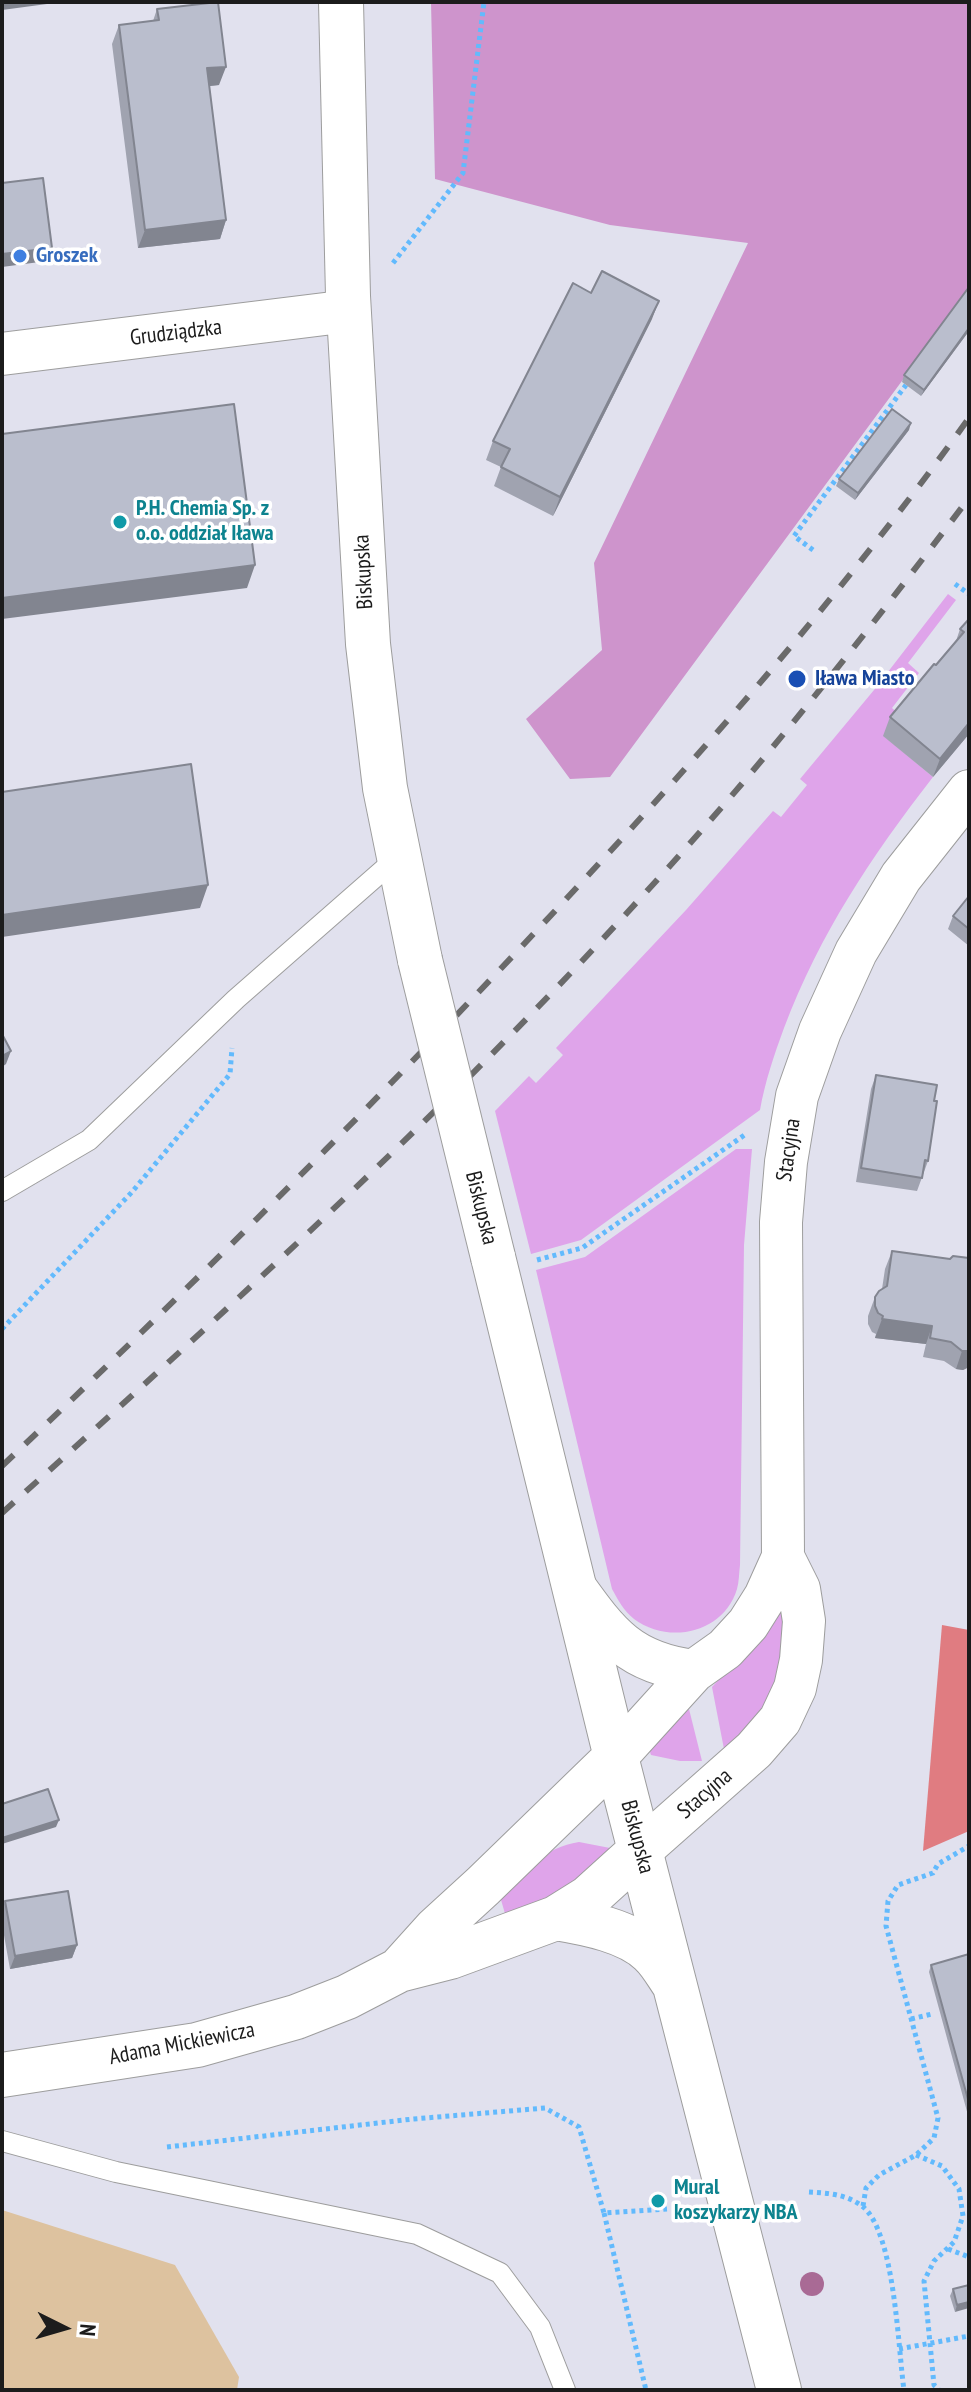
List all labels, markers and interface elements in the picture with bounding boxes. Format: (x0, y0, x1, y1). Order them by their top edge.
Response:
place label: Groszek (36, 243, 98, 269)
marker: Groszek (11, 247, 29, 265)
street label: Grudziądzka (129, 314, 223, 352)
place label: P.H. Chemia Sp. z o.o. oddział Iława (136, 496, 274, 548)
marker: P.H. Chemia Sp. z o.o. oddział Iława (111, 513, 129, 531)
street label: Biskupska (349, 534, 379, 610)
place label: Iława Miasto (815, 666, 914, 692)
marker: Iława Miasto (786, 668, 808, 690)
street label: Stacyjna (772, 1117, 806, 1183)
street label: Biskupska (459, 1168, 503, 1248)
street label: Stacyjna (672, 1763, 738, 1825)
street label: Biskupska (615, 1797, 659, 1877)
street label: Adama Mickiewicza (107, 2017, 257, 2071)
place label: Mural koszykarzy NBA (674, 2175, 797, 2226)
marker: Mural koszykarzy NBA (649, 2192, 667, 2210)
north arrow (24, 2288, 104, 2368)
text: N (73, 2323, 102, 2337)

